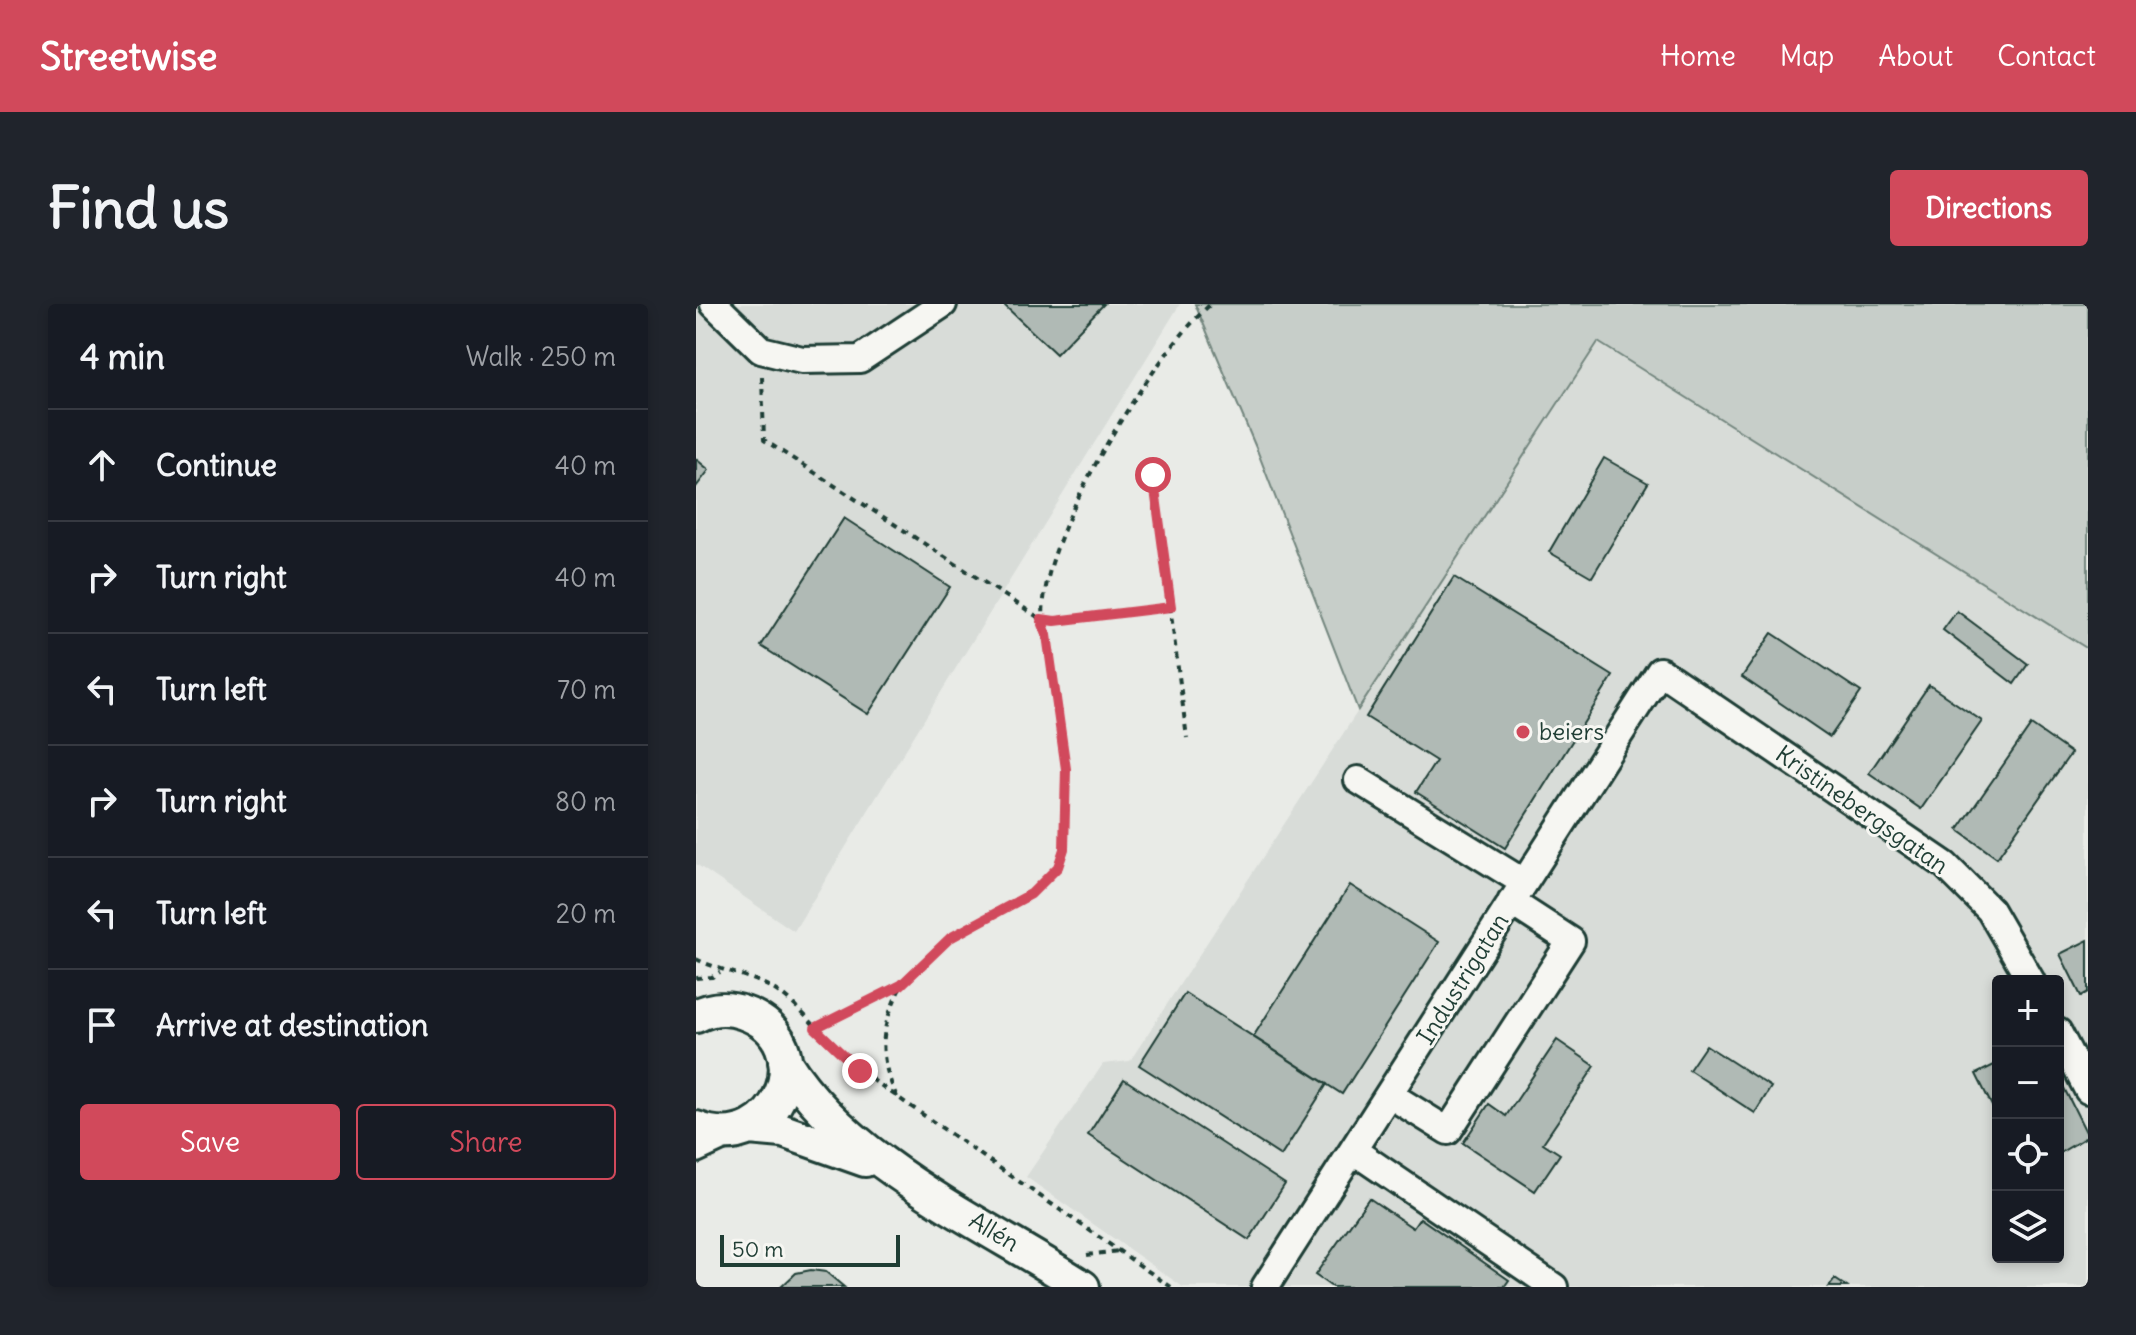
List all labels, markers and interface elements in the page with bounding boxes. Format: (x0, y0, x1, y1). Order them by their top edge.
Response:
text: Streetwise (40, 33, 218, 80)
text: Home (1660, 38, 1736, 74)
text: Map (1780, 38, 1834, 74)
text: About (1878, 38, 1953, 74)
text: Contact (1997, 38, 2096, 74)
button: Directions (1890, 170, 2088, 246)
text: Find us (48, 173, 229, 243)
text: 4 min (80, 335, 165, 378)
text: Walk · 250 m (466, 340, 616, 373)
icon: ahead (80, 443, 124, 487)
text: Continue (156, 446, 277, 484)
text: 40 m (555, 449, 616, 482)
route start (1135, 457, 1171, 493)
icon: right (80, 555, 124, 599)
text: Turn right (156, 558, 287, 596)
text: 40 m (555, 561, 616, 594)
icon: left (80, 667, 124, 711)
text: Turn left (156, 670, 267, 708)
text: 70 m (557, 673, 616, 706)
place label: beiers (1539, 716, 1604, 746)
marker: beiers (1514, 723, 1532, 741)
street label: Kristinebergsgatan (1770, 738, 1955, 880)
icon: right (80, 779, 124, 823)
text: Turn right (156, 782, 287, 820)
text: 80 m (555, 785, 616, 818)
icon: left (80, 891, 124, 935)
text: Turn left (156, 894, 267, 932)
text: 20 m (556, 897, 616, 930)
street label: Industrigatan (1410, 907, 1514, 1050)
map controls (1992, 975, 2064, 1263)
button: + (1992, 975, 2064, 1047)
icon: arrive (80, 1003, 124, 1047)
text: Arrive at destination (156, 1006, 428, 1044)
button: − (1992, 1047, 2064, 1119)
route end (842, 1053, 878, 1089)
button: Save (80, 1104, 340, 1180)
button: Share (356, 1104, 616, 1180)
button: locate (1992, 1119, 2064, 1191)
button: layers (1992, 1191, 2064, 1263)
street label: Allén (964, 1205, 1025, 1258)
scale bar (720, 1231, 900, 1267)
text: 50 m (732, 1235, 784, 1263)

